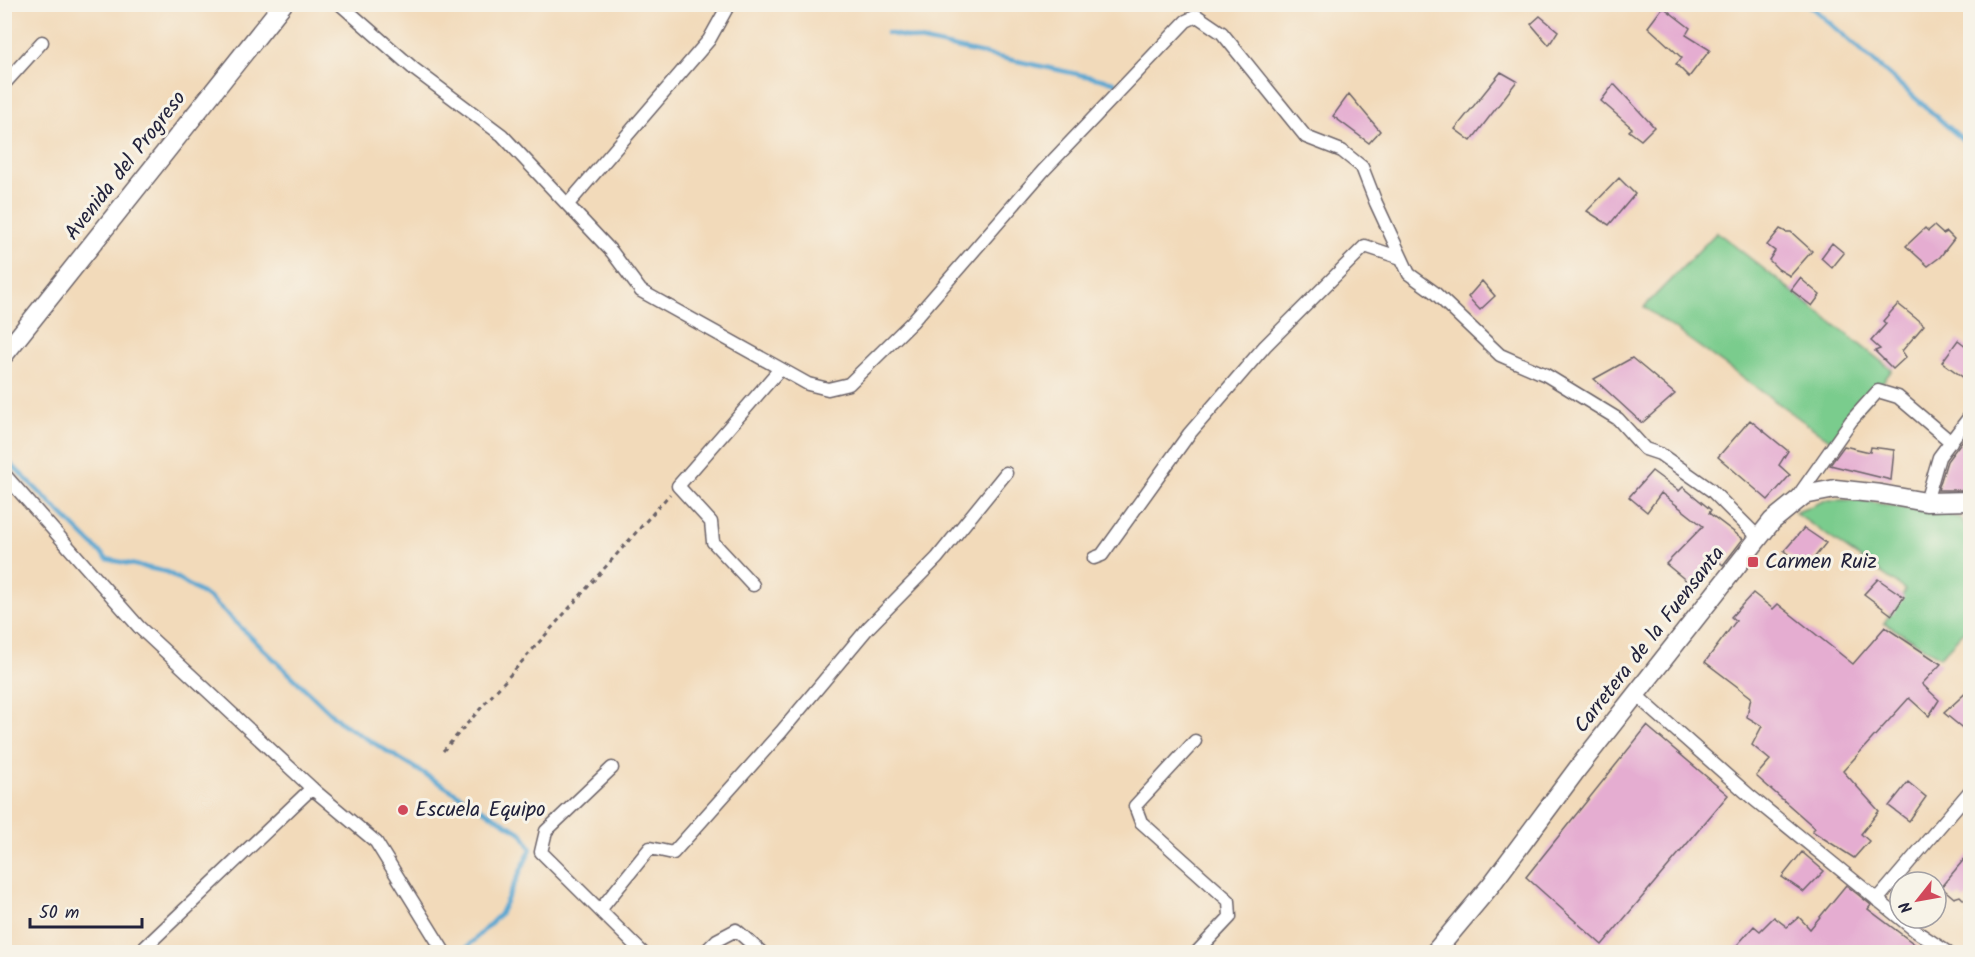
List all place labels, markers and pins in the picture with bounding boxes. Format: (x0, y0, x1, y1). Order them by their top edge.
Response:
place label: Carmen Ruiz (1765, 546, 1877, 579)
marker: Carmen Ruiz (1746, 555, 1760, 569)
place label: Escuela Equipo (415, 794, 545, 827)
marker: Escuela Equipo (396, 803, 410, 817)

